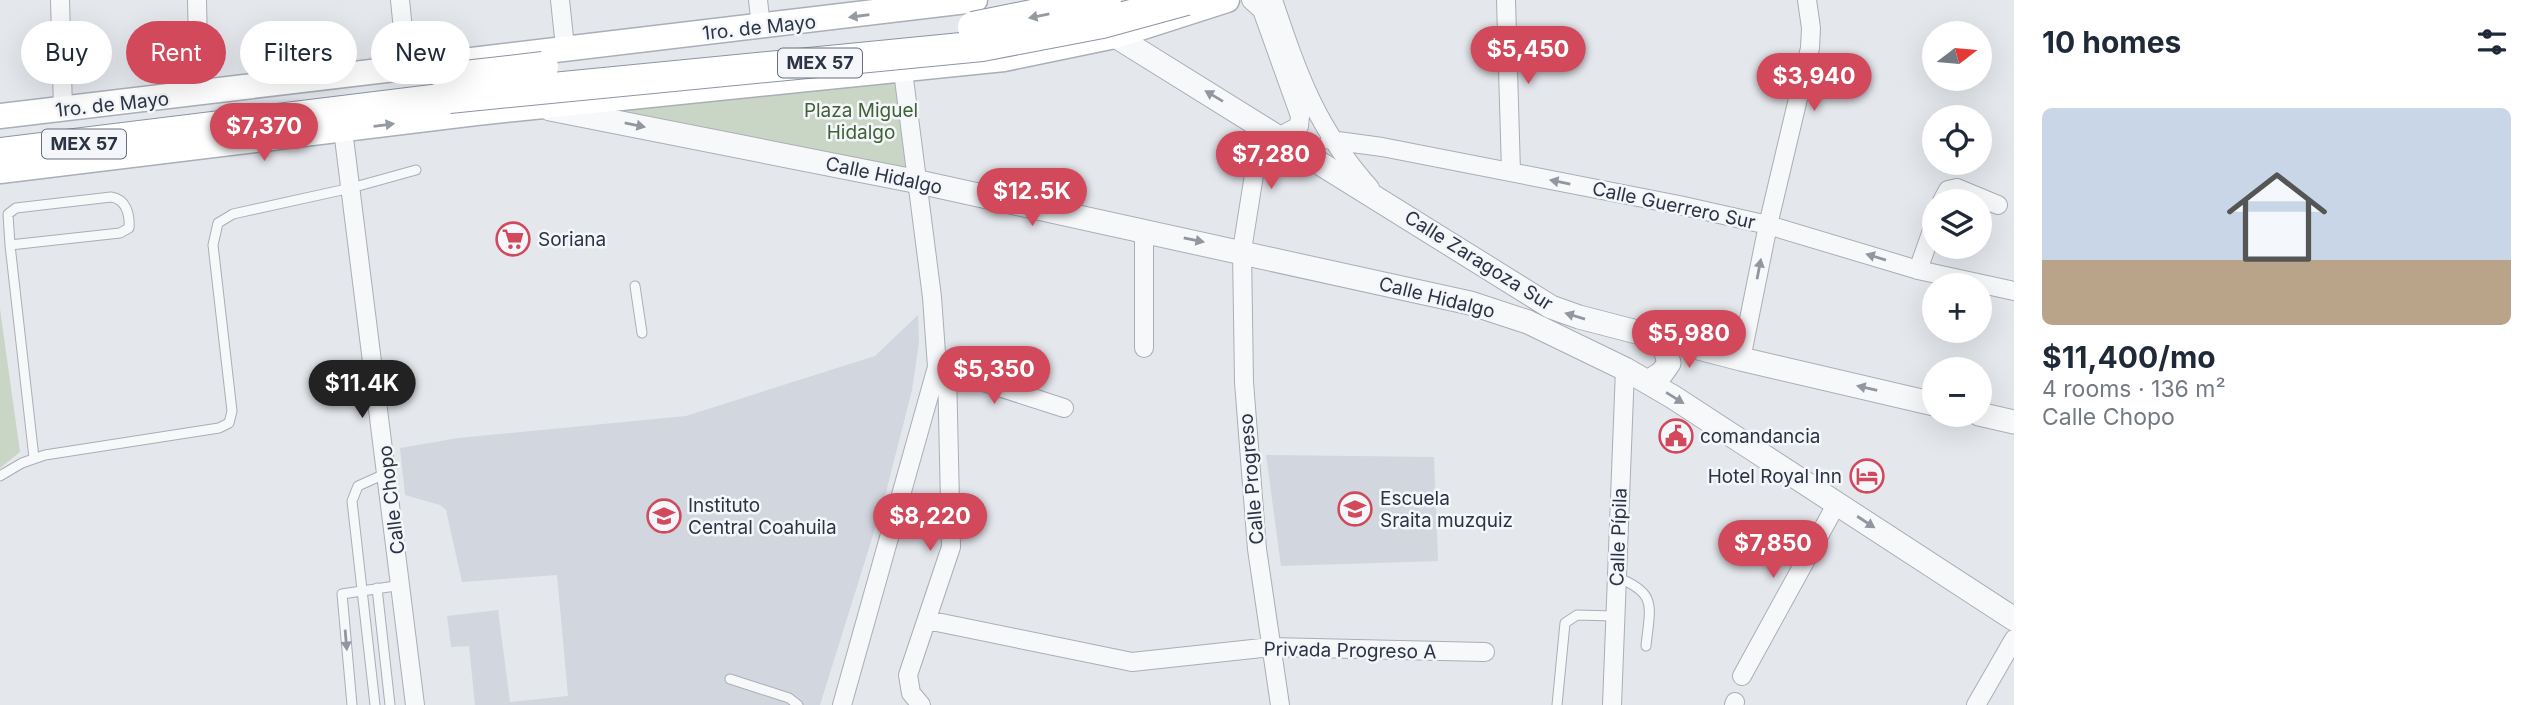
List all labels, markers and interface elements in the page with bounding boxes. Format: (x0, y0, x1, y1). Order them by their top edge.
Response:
street label: 1ro. de Mayo (701, 10, 817, 45)
one-way arrow (1028, 10, 1050, 21)
one-way arrow (847, 11, 869, 22)
chip: Buy (21, 21, 112, 84)
chip: Rent (126, 21, 226, 84)
chip: Filters (240, 21, 357, 84)
chip: New (371, 21, 470, 84)
north arrow (1922, 21, 1992, 91)
map controls (1922, 21, 1992, 427)
icon: filters (2473, 23, 2511, 61)
text: 10 homes (2042, 24, 2181, 60)
pin: $5,450 (1471, 27, 1585, 86)
text: $5,450 (1487, 35, 1569, 63)
road number: MEX 57 (778, 48, 862, 78)
pin: $3,940 (1757, 54, 1871, 113)
text: $3,940 (1773, 62, 1855, 90)
street label: 1ro. de Mayo (54, 87, 170, 122)
one-way arrow (1204, 89, 1223, 102)
park label: Plaza Miguel Hidalgo (804, 99, 918, 144)
pin: $7,370 (207, 104, 321, 163)
button: locate (1922, 105, 1992, 175)
text: $7,370 (226, 112, 302, 140)
one-way arrow (373, 119, 395, 130)
one-way arrow (624, 120, 646, 131)
road number: MEX 57 (42, 130, 126, 159)
pin: $7,280 (1214, 132, 1328, 191)
text: $7,280 (1232, 140, 1310, 168)
street label: Calle Hidalgo (823, 152, 944, 199)
icon: home (2214, 154, 2340, 280)
pin: $12.5K (975, 168, 1089, 228)
one-way arrow (1549, 176, 1571, 187)
text: $12.5K (993, 177, 1071, 205)
street label: Calle Guerrero Sur (1590, 177, 1758, 234)
button: layers (1922, 189, 1992, 259)
street label: Calle Zaragoza Sur (1400, 206, 1557, 315)
supermarket icon: Soriana (494, 220, 532, 258)
place label: Soriana (538, 228, 606, 251)
one-way arrow (1183, 235, 1205, 246)
one-way arrow (1866, 252, 1887, 262)
one-way arrow (1753, 257, 1764, 279)
street label: Calle Hidalgo (1376, 272, 1497, 323)
button: + (1922, 273, 1992, 343)
one-way arrow (1564, 310, 1585, 320)
pin: $5,980 (1632, 310, 1746, 370)
text: $5,980 (1648, 319, 1730, 347)
text: $11,400/mo (2042, 339, 2216, 375)
pin: $5,350 (937, 346, 1051, 406)
text: $5,350 (953, 355, 1035, 383)
button: − (1922, 357, 1992, 427)
pin: $11.4K (305, 360, 419, 420)
text: $11.4K (325, 369, 399, 397)
text: 4 rooms · 136 m² (2042, 375, 2226, 403)
one-way arrow (1856, 383, 1878, 394)
one-way arrow (1666, 392, 1685, 405)
text: Calle Chopo (2042, 403, 2175, 431)
street label: Calle Progreso (1234, 412, 1269, 545)
public building icon: comandancia (1657, 417, 1695, 455)
place label: comandancia (1700, 425, 1820, 448)
street label: Calle Chopo (373, 444, 410, 556)
hotel icon: Hotel Royal Inn (1848, 457, 1886, 495)
place label: Hotel Royal Inn (1708, 465, 1842, 488)
place label: Escuela Sraita muzquiz (1380, 487, 1513, 532)
street label: Calle Pípila (1605, 487, 1632, 587)
school or university icon: Escuela Sraita muzquiz (1336, 490, 1374, 528)
place label: Instituto Central Coahuila (688, 494, 837, 539)
pin: $8,220 (873, 494, 987, 553)
school or university icon: Instituto Central Coahuila (645, 497, 683, 535)
text: $8,220 (889, 502, 971, 530)
one-way arrow (1857, 515, 1876, 528)
pin: $7,850 (1716, 520, 1830, 580)
text: $7,850 (1734, 529, 1812, 557)
one-way arrow (341, 629, 352, 651)
street label: Privada Progreso A (1263, 637, 1437, 664)

